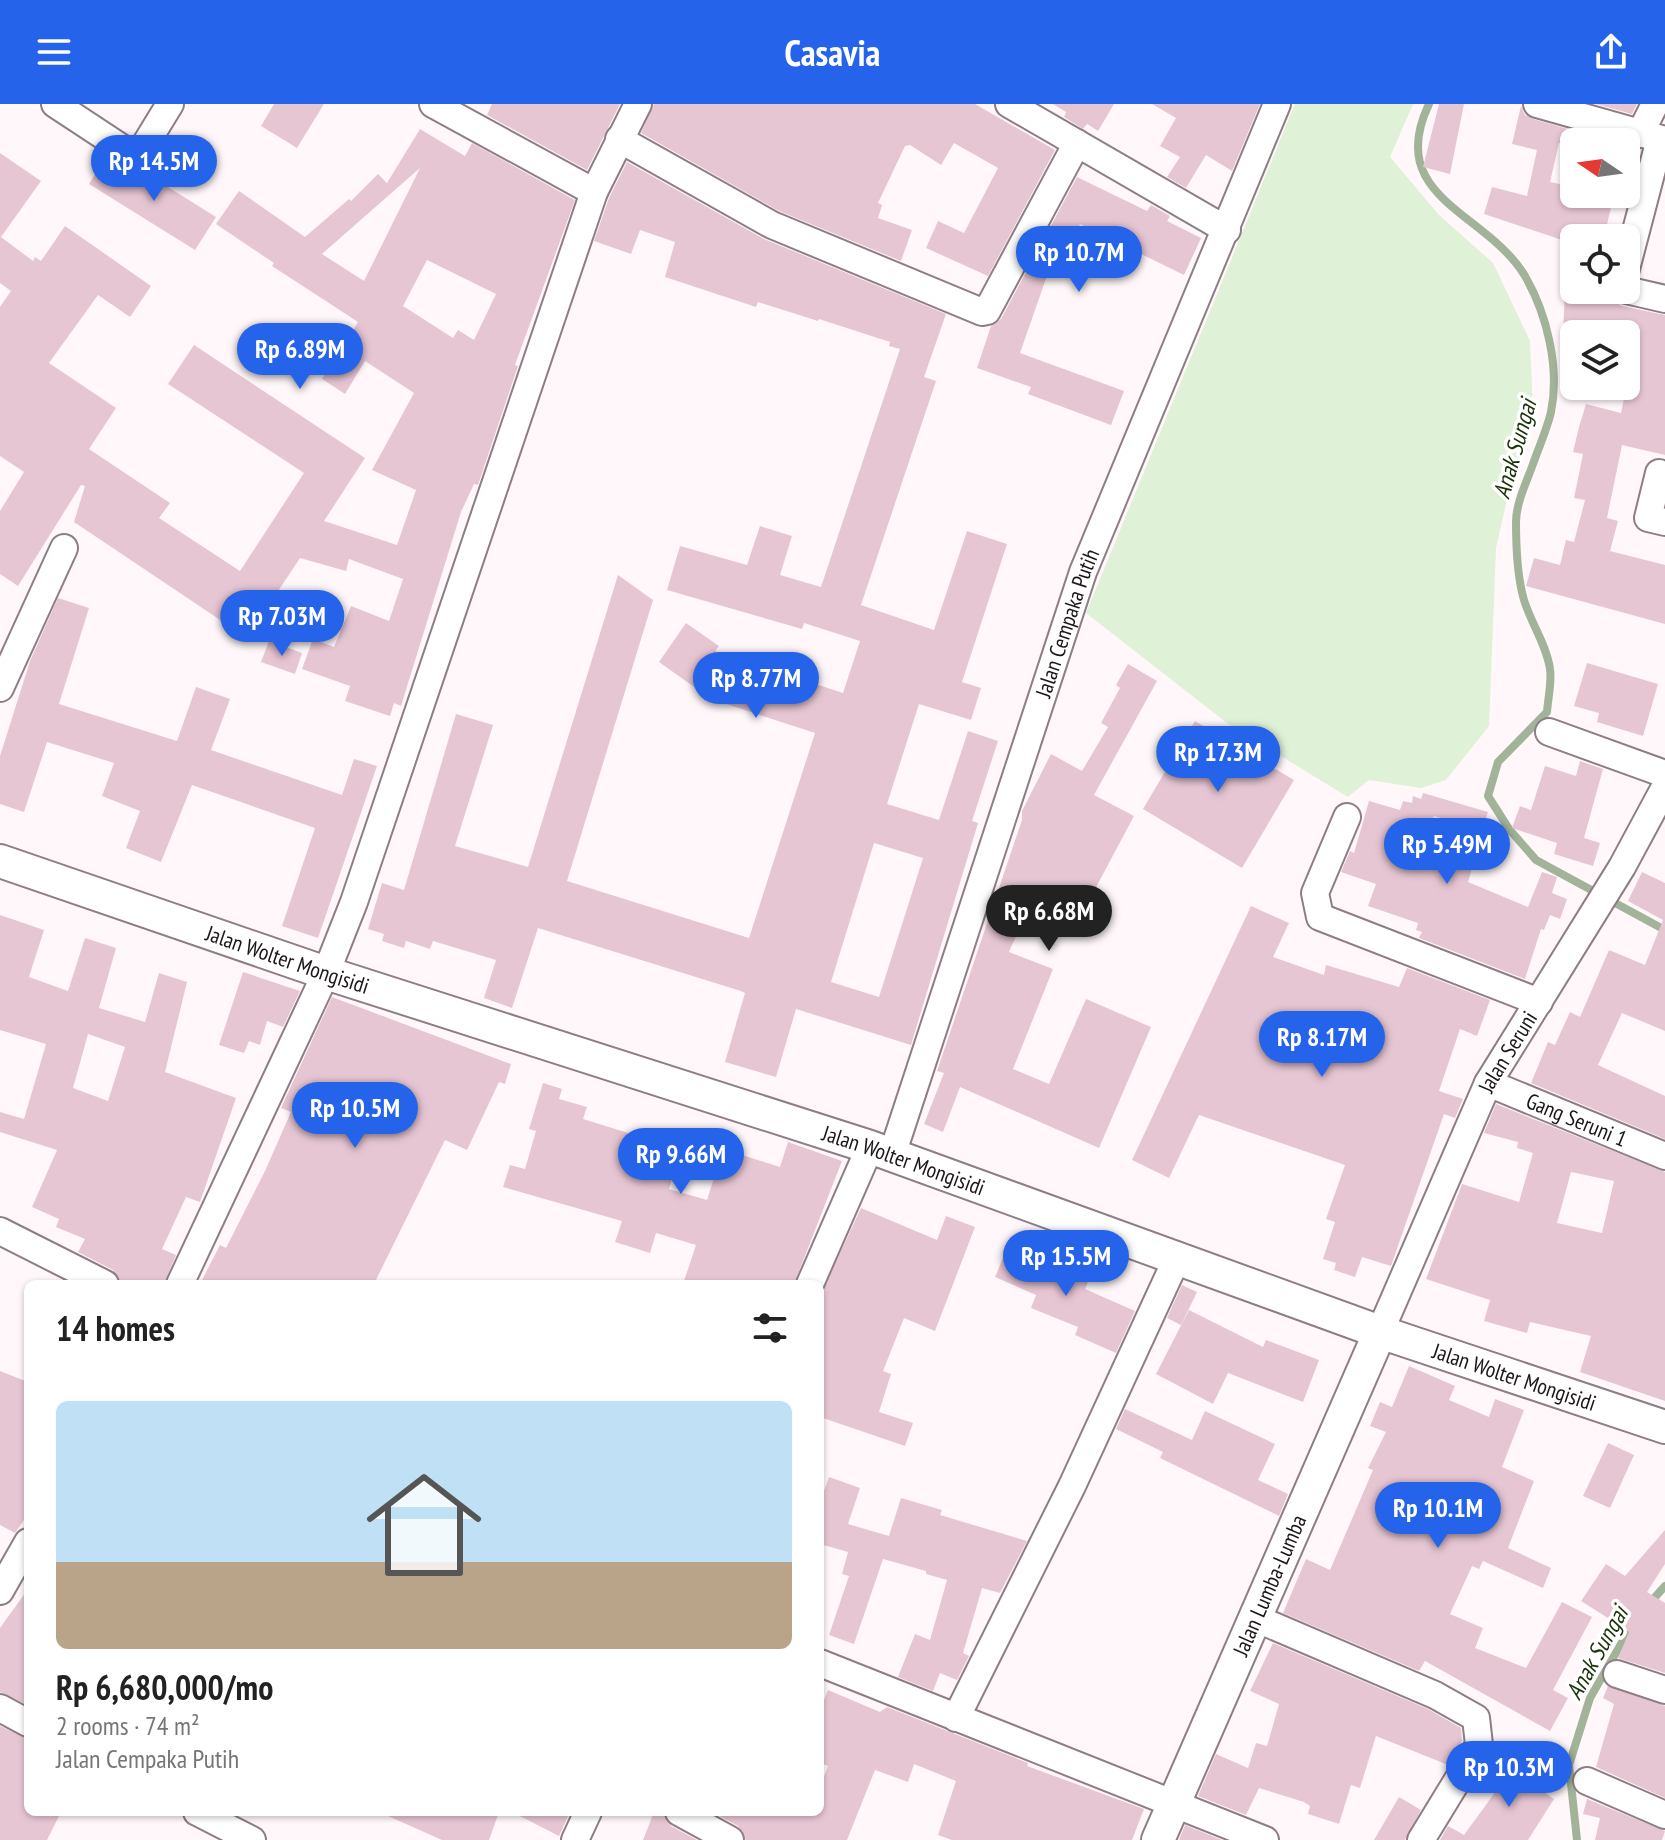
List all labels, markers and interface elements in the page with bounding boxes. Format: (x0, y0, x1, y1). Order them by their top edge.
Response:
text: Casavia (785, 29, 880, 76)
icon: menu (32, 30, 76, 74)
icon: share (1589, 30, 1633, 74)
north arrow (1560, 128, 1640, 208)
map controls (1560, 128, 1640, 400)
pin: Rp 14.5M (71, 135, 237, 203)
text: Rp 14.5M (109, 144, 199, 177)
button: locate (1560, 224, 1640, 304)
pin: Rp 10.7M (996, 226, 1162, 294)
text: Rp 10.7M (1034, 235, 1124, 268)
button: layers (1560, 320, 1640, 400)
pin: Rp 6.89M (217, 323, 383, 391)
text: Rp 6.89M (255, 332, 345, 365)
water label: Anak Sungai (1486, 393, 1544, 502)
street label: Jalan Cempaka Putih (1029, 544, 1105, 702)
pin: Rp 7.03M (199, 590, 365, 658)
text: Rp 7.03M (238, 599, 326, 632)
pin: Rp 8.77M (673, 652, 839, 720)
text: Rp 8.77M (711, 661, 801, 694)
pin: Rp 17.3M (1135, 726, 1301, 794)
text: Rp 17.3M (1174, 735, 1262, 768)
pin: Rp 5.49M (1364, 818, 1530, 886)
text: Rp 5.49M (1402, 827, 1492, 860)
pin: Rp 6.68M (966, 885, 1132, 953)
text: Rp 6.68M (1004, 894, 1094, 927)
street label: Jalan Wolter Mongisidi (201, 919, 373, 1000)
street label: Jalan Seruni (1471, 1006, 1543, 1098)
pin: Rp 8.17M (1239, 1011, 1405, 1079)
text: Rp 8.17M (1277, 1020, 1367, 1053)
pin: Rp 10.5M (272, 1082, 438, 1150)
street label: Gang Seruni 1 (1522, 1086, 1631, 1153)
text: Rp 10.5M (310, 1091, 400, 1124)
street label: Jalan Wolter Mongisidi (818, 1118, 989, 1202)
pin: Rp 9.66M (598, 1128, 764, 1196)
text: Rp 9.66M (636, 1137, 726, 1170)
pin: Rp 15.5M (983, 1230, 1149, 1298)
text: Rp 15.5M (1021, 1239, 1111, 1272)
text: 14 homes (56, 1306, 175, 1350)
icon: filters (748, 1306, 792, 1350)
street label: Jalan Wolter Mongisidi (1428, 1336, 1600, 1417)
icon: home (352, 1453, 496, 1597)
pin: Rp 10.1M (1355, 1482, 1521, 1550)
text: Rp 10.1M (1393, 1491, 1483, 1524)
street label: Jalan Lumba-Lumba (1226, 1510, 1312, 1661)
water label: Anak Sungai (1558, 1598, 1636, 1705)
text: Rp 6,680,000/mo (56, 1665, 273, 1709)
text: 2 rooms · 74 m² (56, 1709, 200, 1742)
pin: Rp 10.3M (1426, 1741, 1592, 1809)
text: Jalan Cempaka Putih (56, 1742, 239, 1775)
text: Rp 10.3M (1464, 1750, 1554, 1783)

